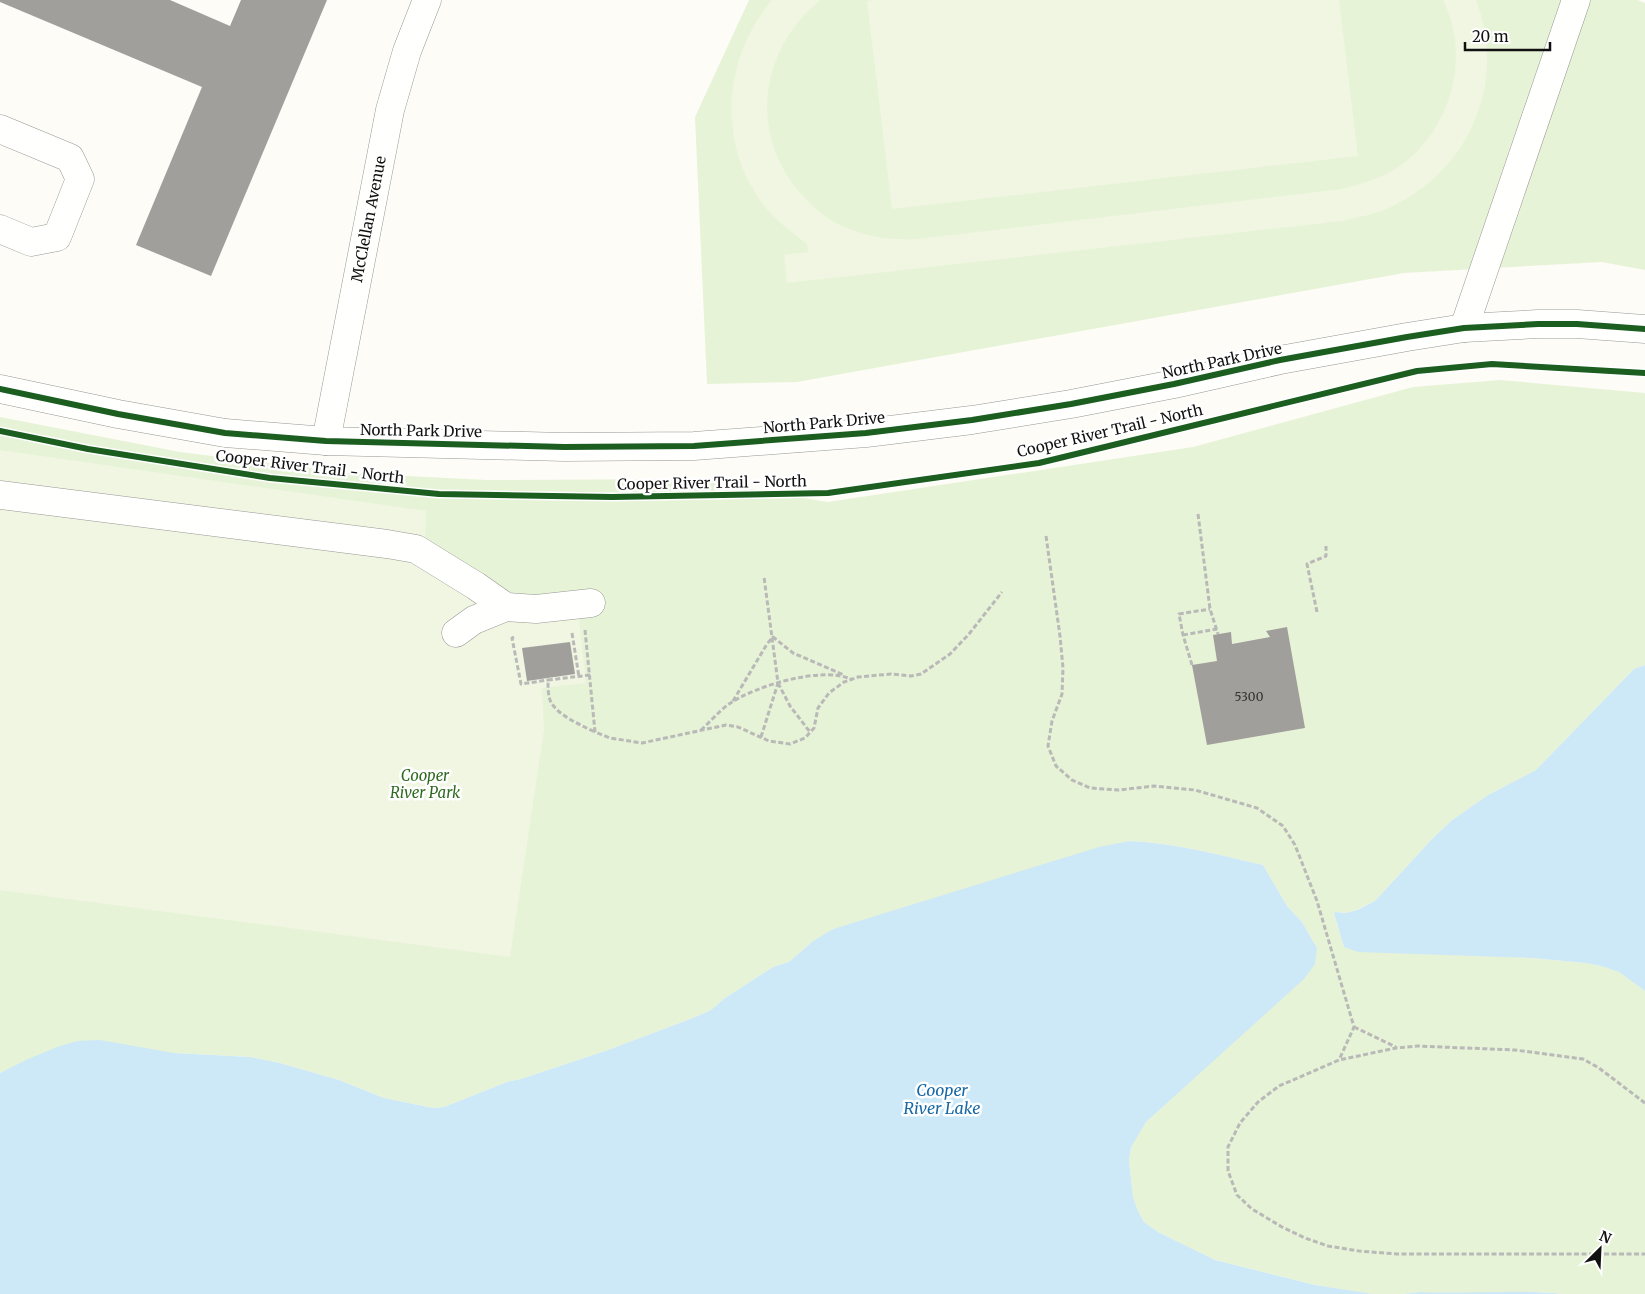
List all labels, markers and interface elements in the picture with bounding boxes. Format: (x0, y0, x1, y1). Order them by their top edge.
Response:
scale bar (1465, 20, 1550, 52)
text: 20 m (1472, 27, 1509, 46)
street label: McClellan Avenue (347, 154, 390, 284)
street label: North Park Drive (1160, 339, 1284, 382)
street label: Cooper River Trail - North (1015, 400, 1205, 461)
street label: North Park Drive (762, 408, 886, 437)
street label: North Park Drive (360, 420, 482, 441)
street label: Cooper River Trail - North (215, 446, 405, 488)
street label: Cooper River Trail - North (617, 471, 807, 494)
house number: 5300 (1235, 689, 1264, 704)
park label: Cooper River Park (390, 766, 461, 802)
water label: Cooper River Lake (904, 1080, 980, 1118)
north arrow (1575, 1224, 1625, 1274)
text: N (1597, 1227, 1614, 1248)

